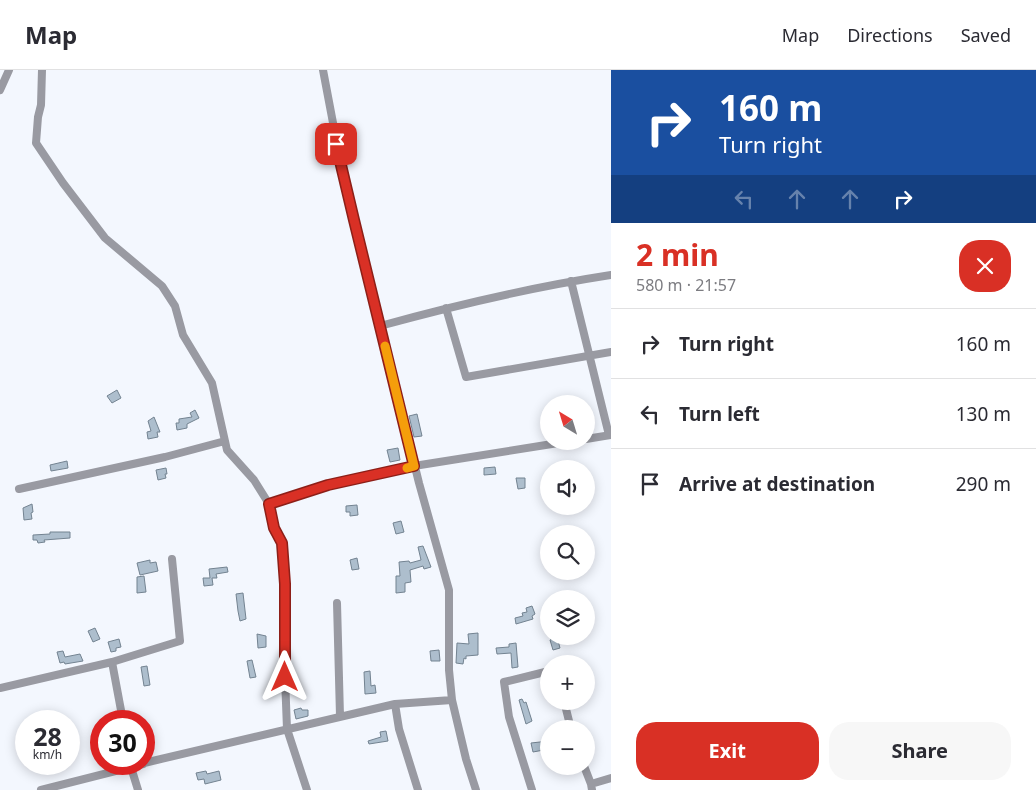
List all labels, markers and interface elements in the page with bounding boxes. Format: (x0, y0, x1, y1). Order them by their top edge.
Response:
text: Map (25, 18, 77, 51)
text: Map (782, 23, 819, 47)
text: Directions (847, 23, 933, 47)
text: Saved (961, 23, 1011, 47)
text: 160 m (719, 84, 822, 131)
icon: right (636, 90, 701, 155)
pin (315, 123, 357, 165)
text: Turn right (719, 129, 822, 159)
icon: arrive (322, 130, 350, 158)
icon: left (730, 185, 758, 213)
icon: ahead (783, 185, 811, 213)
icon: ahead (836, 185, 864, 213)
icon: right (889, 185, 917, 213)
text: 2 min (636, 234, 719, 275)
button: close (959, 240, 1011, 292)
text: 580 m · 21:57 (636, 274, 736, 296)
icon: right (636, 330, 664, 358)
text: Turn right (679, 331, 774, 357)
text: 160 m (956, 331, 1011, 357)
north arrow (540, 395, 595, 450)
map controls (540, 395, 595, 775)
icon: left (636, 400, 664, 428)
text: Turn left (679, 401, 760, 427)
text: 130 m (956, 401, 1011, 427)
button: sound (540, 460, 595, 515)
icon: arrive (636, 470, 664, 498)
text: Arrive at destination (679, 471, 875, 497)
text: 290 m (956, 471, 1011, 497)
button: search (540, 525, 595, 580)
button: layers (540, 590, 595, 645)
position arrow (258, 650, 310, 702)
button: + (540, 655, 595, 710)
speed limit sign: 30 (90, 710, 155, 775)
text: 28 (33, 719, 62, 753)
button: − (540, 720, 595, 775)
button: Exit (636, 722, 819, 780)
button: Share (829, 722, 1011, 780)
text: km/h (33, 746, 62, 763)

